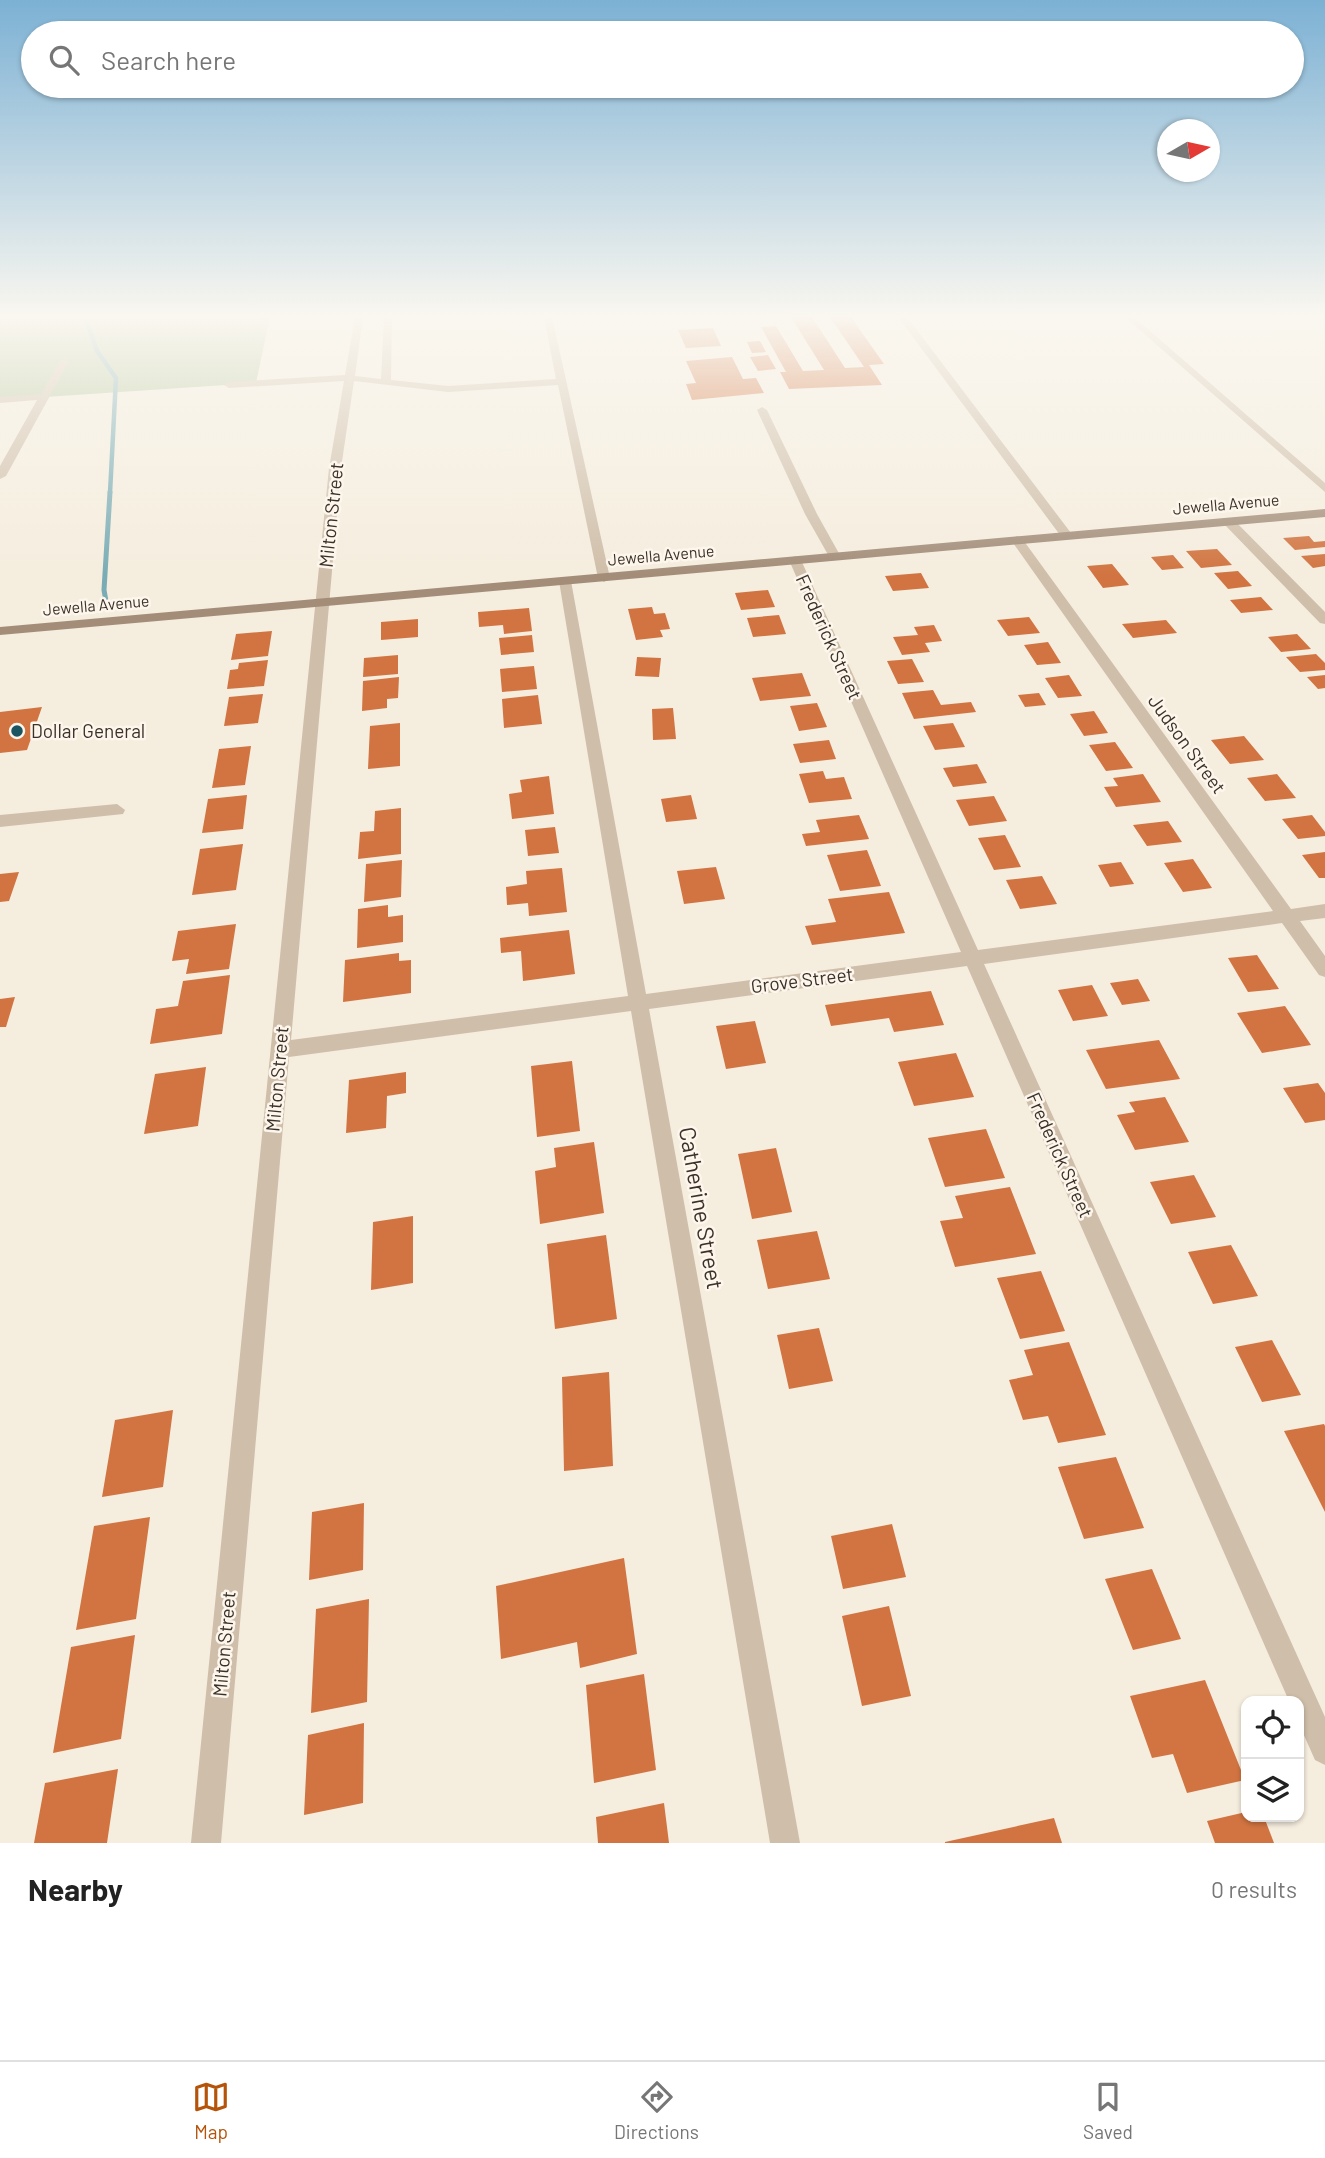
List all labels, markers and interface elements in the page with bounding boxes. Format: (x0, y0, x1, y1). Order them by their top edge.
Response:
search box (21, 21, 1304, 98)
icon: search (45, 41, 83, 79)
text: Search here (101, 44, 236, 75)
north arrow (1157, 119, 1220, 182)
street label: Milton Street (314, 461, 347, 569)
street label: Jewella Avenue (1172, 489, 1280, 518)
street label: Jewella Avenue (607, 540, 715, 569)
street label: Frederick Street (792, 571, 867, 703)
street label: Jewella Avenue (42, 590, 150, 619)
street label: Judson Street (1144, 690, 1231, 798)
place label: Dollar General (31, 719, 145, 742)
marker: Dollar General (9, 723, 25, 739)
street label: Grove Street (749, 962, 854, 997)
street label: Milton Street (260, 1025, 293, 1133)
street label: Frederick Street (1023, 1089, 1098, 1221)
street label: Catherine Street (674, 1124, 730, 1291)
street label: Milton Street (207, 1590, 240, 1698)
map controls (1241, 1696, 1304, 1822)
button: locate (1241, 1696, 1304, 1759)
button: layers (1241, 1759, 1304, 1822)
text: Nearby (28, 1871, 123, 1907)
text: 0 results (1211, 1875, 1297, 1903)
tab: Map (192, 2078, 230, 2143)
tab: Directions (614, 2078, 699, 2143)
tab: Saved (1083, 2078, 1133, 2143)

